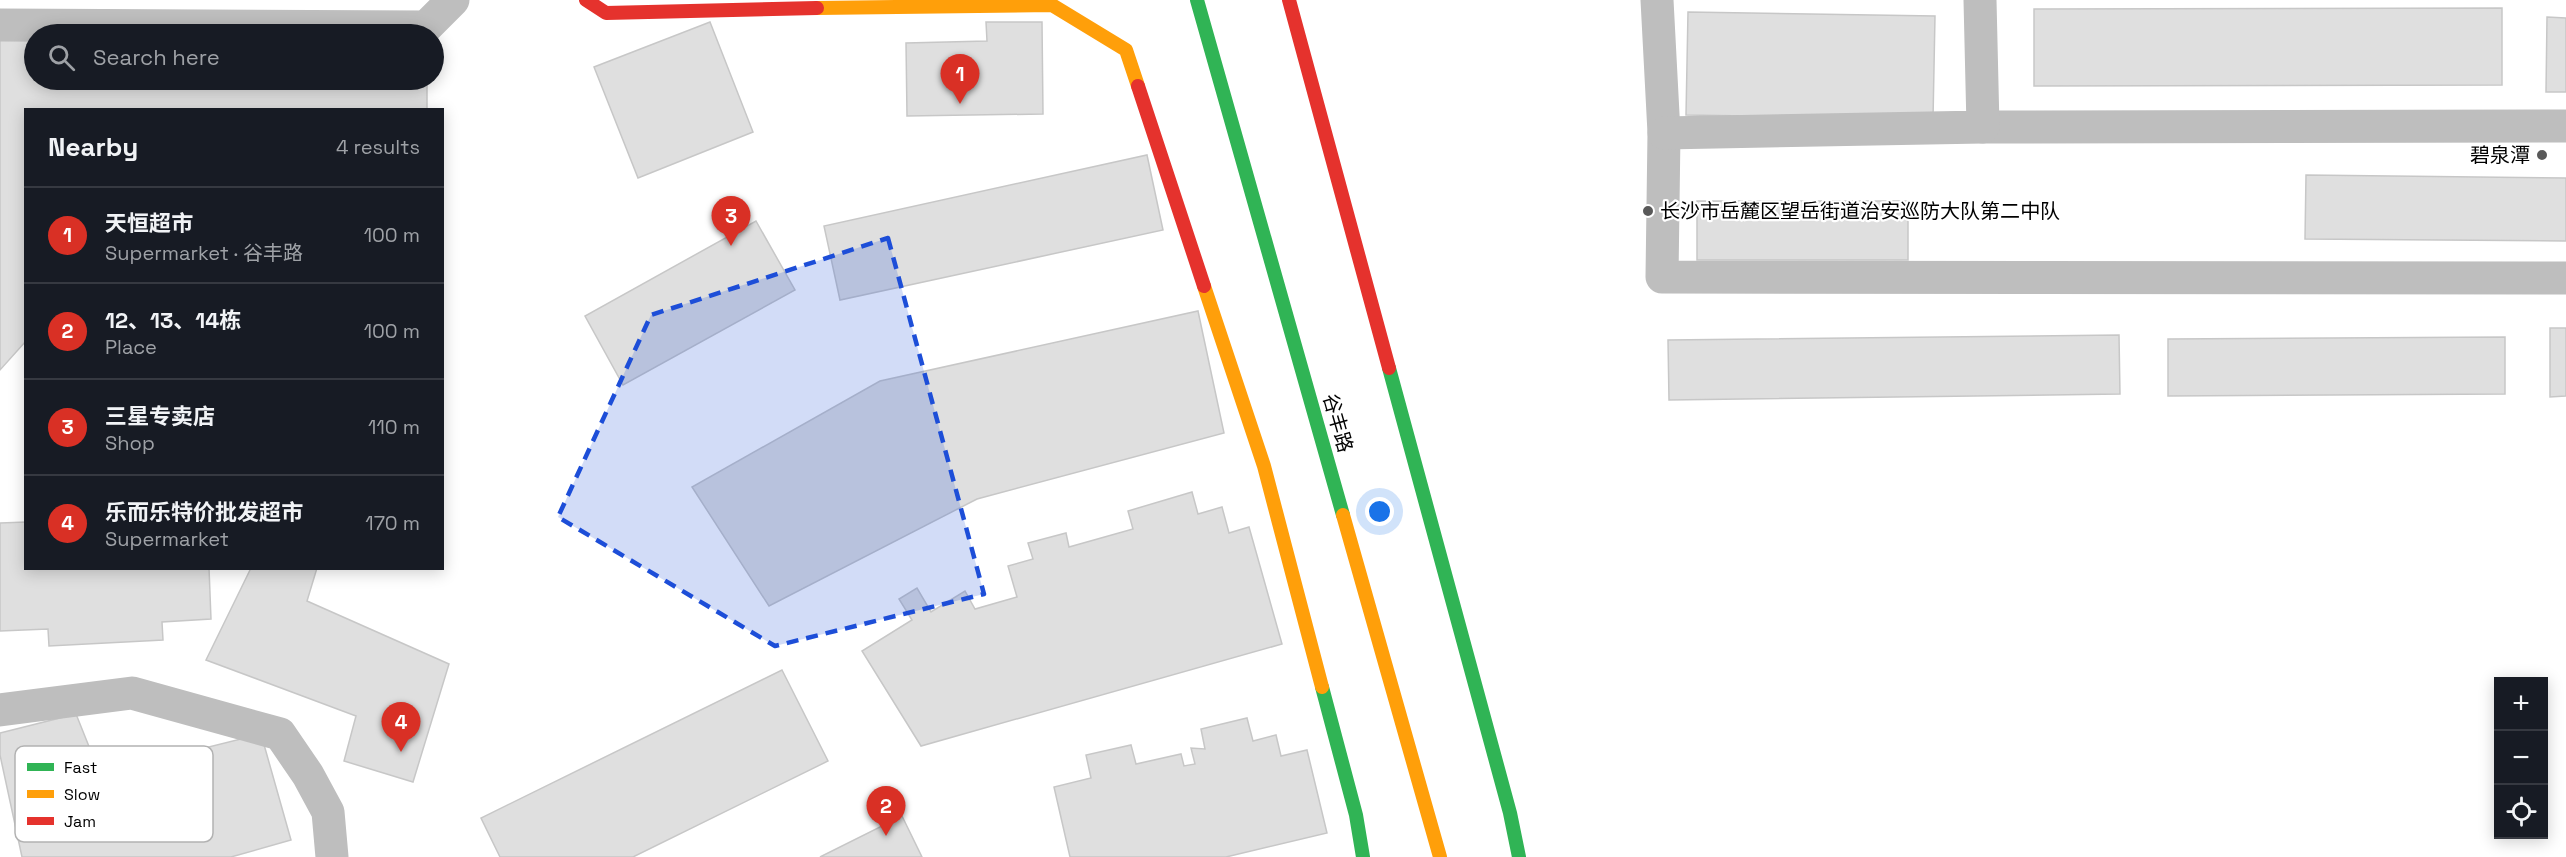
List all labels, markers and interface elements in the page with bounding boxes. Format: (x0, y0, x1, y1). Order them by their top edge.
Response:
search box (24, 24, 444, 90)
icon: search (45, 41, 78, 74)
text: Search here (93, 43, 220, 71)
pin: 1 (940, 54, 980, 104)
text: Nearby (48, 130, 138, 164)
text: 4 results (336, 134, 420, 160)
place label: 碧泉潭 (2470, 142, 2530, 168)
marker: 碧泉潭 (2535, 148, 2549, 162)
pin: 3 (712, 196, 750, 246)
place label: 长沙市岳麓区望岳街道治安巡防大队第二中队 (1660, 198, 2060, 224)
marker: 长沙市岳麓区望岳街道治安巡防大队第二中队 (1641, 204, 1655, 218)
text: 天恒超市 (105, 209, 193, 237)
text: 1 (63, 222, 72, 248)
text: 100 m (364, 222, 420, 248)
text: Supermarket · 谷丰路 (105, 240, 303, 266)
text: 12、13、14栋 (105, 306, 241, 334)
text: 2 (62, 318, 73, 344)
text: 100 m (364, 318, 420, 344)
text: Place (105, 334, 157, 360)
street label: 谷丰路 (1317, 391, 1359, 455)
text: 三星专卖店 (105, 402, 215, 430)
text: 3 (61, 414, 74, 440)
text: 110 m (368, 414, 420, 440)
text: Shop (105, 430, 155, 456)
your location (1365, 497, 1394, 526)
text: 乐而乐特价批发超市 (105, 498, 303, 526)
text: 4 (61, 510, 74, 536)
text: 170 m (365, 510, 420, 536)
text: Supermarket (105, 526, 229, 552)
map controls (2494, 677, 2548, 839)
button: + (2494, 677, 2548, 731)
pin: 4 (382, 702, 420, 752)
button: − (2494, 731, 2548, 785)
legend (15, 746, 213, 842)
text: Fast (64, 757, 97, 778)
text: Slow (64, 784, 100, 805)
button: locate (2494, 785, 2548, 839)
pin: 2 (866, 786, 906, 836)
text: Jam (64, 811, 96, 832)

